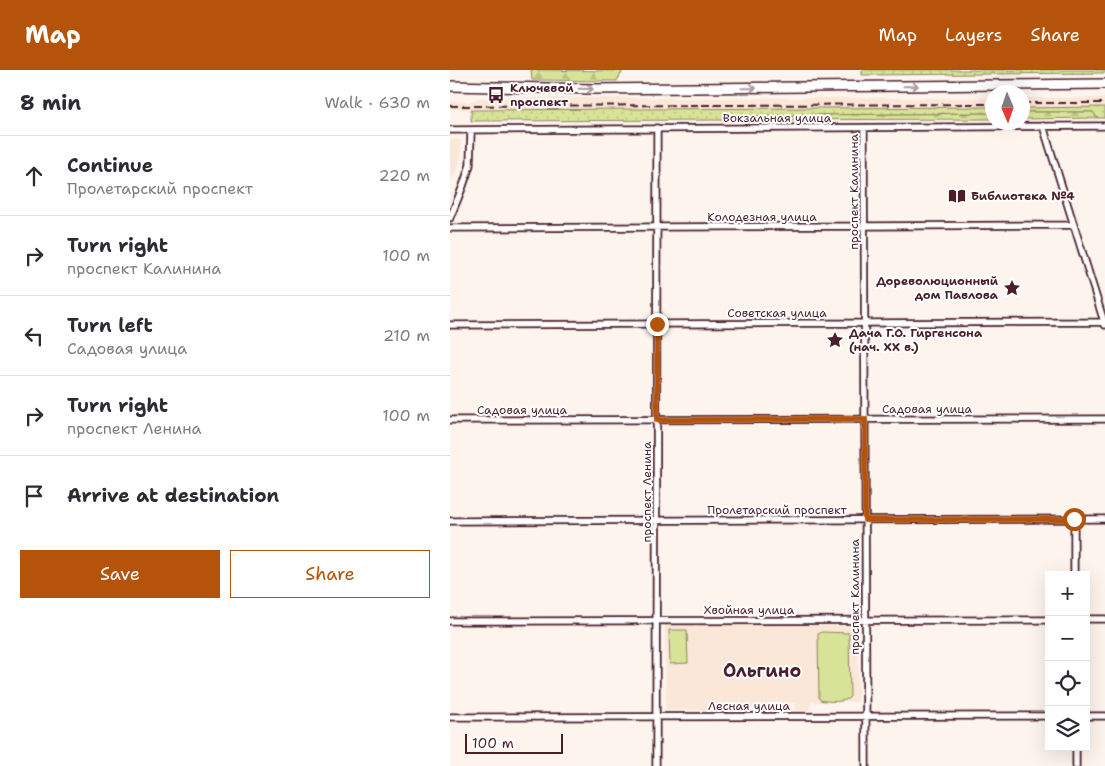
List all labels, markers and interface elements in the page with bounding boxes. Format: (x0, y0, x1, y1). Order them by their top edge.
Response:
text: Map (25, 19, 81, 51)
text: Map (879, 23, 917, 47)
text: Layers (945, 23, 1002, 47)
text: Share (1030, 23, 1080, 47)
place label: Ключевой проспект (510, 80, 574, 110)
one-way arrow (902, 81, 919, 91)
one-way arrow (740, 83, 756, 93)
one-way arrow (578, 84, 594, 94)
bus stop icon: Ключевой проспект (486, 85, 506, 105)
north arrow (985, 85, 1030, 130)
text: 8 min (20, 89, 81, 117)
text: Walk · 630 m (324, 92, 430, 113)
street label: Вокзальная улица (723, 110, 832, 126)
street label: проспект Калинина (846, 134, 862, 250)
text: Continue (67, 153, 153, 178)
icon: ahead (20, 162, 48, 190)
text: 220 m (378, 165, 430, 186)
text: Пролетарский проспект (67, 178, 253, 199)
library icon: Библиотека №4 (947, 186, 967, 206)
place label: Библиотека №4 (971, 188, 1075, 204)
street label: Колодезная улица (707, 209, 817, 225)
text: Turn right (67, 233, 168, 258)
icon: right (20, 242, 48, 270)
text: 100 m (382, 245, 430, 266)
text: проспект Калинина (67, 258, 221, 279)
place label: Дореволюционный дом Павлова (876, 273, 999, 303)
place icon: Дореволюционный дом Павлова (1002, 278, 1022, 298)
street label: Советская улица (727, 305, 827, 321)
text: Turn left (67, 313, 153, 338)
route end (646, 313, 669, 336)
icon: left (20, 322, 48, 350)
text: 210 m (383, 325, 430, 346)
place label: Дача Г.О. Гиргенсона (нач. XX в.) (849, 325, 983, 355)
place icon: Дача Г.О. Гиргенсона (нач. XX в.) (825, 330, 845, 350)
text: Садовая улица (67, 338, 187, 359)
text: Turn right (67, 393, 168, 418)
street label: Садовая улица (882, 401, 973, 417)
icon: right (20, 402, 48, 430)
street label: Садовая улица (477, 402, 568, 418)
text: 100 m (382, 405, 430, 426)
text: проспект Ленина (67, 418, 202, 439)
street label: проспект Ленина (639, 441, 655, 542)
icon: arrive (20, 482, 48, 510)
text: Arrive at destination (67, 483, 279, 508)
street label: Пролетарский проспект (707, 502, 848, 518)
route start (1063, 508, 1086, 531)
street label: проспект Калинина (847, 539, 863, 655)
button: Save (20, 550, 220, 598)
button: Share (230, 550, 430, 598)
map controls (1045, 571, 1090, 751)
button: + (1045, 571, 1090, 616)
street label: Хвойная улица (704, 602, 795, 618)
button: − (1045, 616, 1090, 661)
district label: Ольгино (723, 659, 801, 683)
button: locate (1045, 661, 1090, 706)
street label: Лесная улица (708, 698, 790, 714)
button: layers (1045, 706, 1090, 751)
scale bar (465, 731, 562, 754)
text: 100 m (472, 734, 514, 752)

